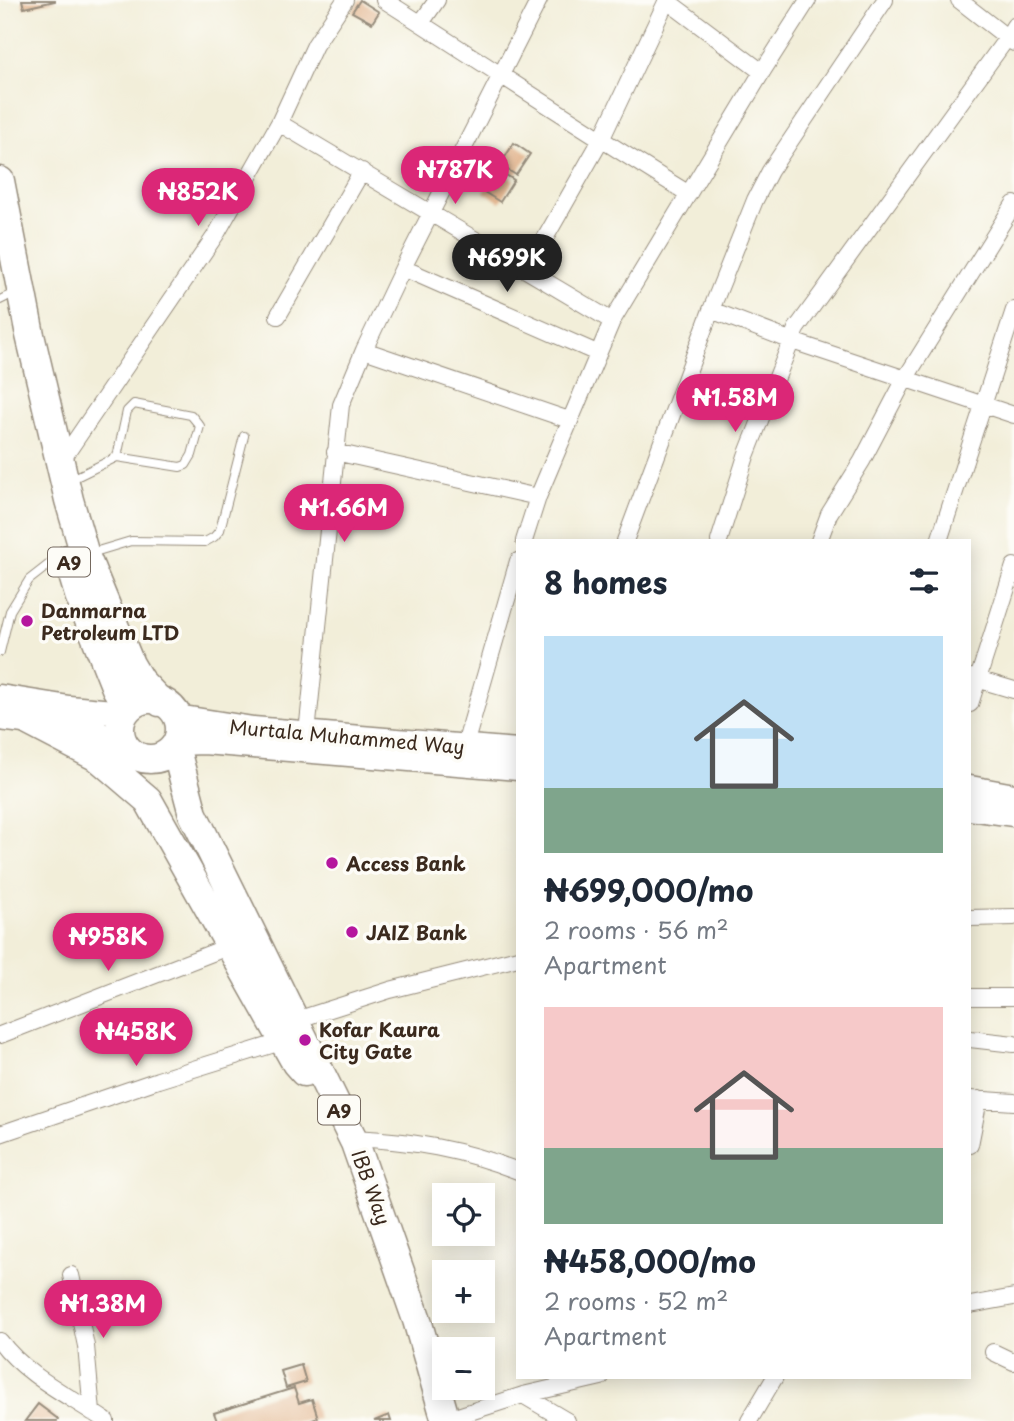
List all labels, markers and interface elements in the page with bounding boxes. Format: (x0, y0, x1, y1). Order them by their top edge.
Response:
pin: ₦787K (406, 146, 504, 206)
text: ₦787K (417, 151, 493, 186)
pin: ₦852K (149, 168, 247, 228)
text: ₦852K (158, 173, 238, 208)
pin: ₦699K (458, 234, 556, 294)
text: ₦699K (468, 239, 546, 274)
pin: ₦1.58M (678, 374, 792, 434)
text: ₦1.58M (692, 379, 778, 414)
pin: ₦1.66M (287, 484, 401, 544)
text: ₦1.66M (300, 489, 388, 524)
road number: A9 (48, 548, 90, 576)
text: 8 homes (544, 559, 667, 604)
icon: filters (905, 562, 943, 600)
place label: Danmarna Petroleum LTD (41, 596, 179, 646)
marker: Danmarna Petroleum LTD (19, 613, 35, 629)
icon: home (681, 681, 807, 807)
street label: Murtala Muhammed Way (228, 712, 466, 760)
place label: Access Bank (345, 849, 466, 877)
marker: Access Bank (324, 855, 340, 871)
text: ₦699,000/mo (544, 867, 753, 912)
text: 2 rooms · 56 m² (544, 912, 729, 947)
pin: ₦958K (59, 914, 157, 973)
text: ₦958K (69, 918, 147, 953)
place label: JAIZ Bank (366, 918, 467, 946)
marker: JAIZ Bank (344, 924, 360, 940)
text: Apartment (544, 947, 667, 982)
pin: ₦458K (87, 1009, 185, 1068)
text: ₦458K (96, 1013, 176, 1048)
place label: Kofar Kaura City Gate (319, 1015, 440, 1065)
marker: Kofar Kaura City Gate (297, 1032, 313, 1048)
icon: home (681, 1052, 807, 1178)
road number: A9 (318, 1096, 360, 1125)
street label: IBB Way (345, 1145, 399, 1229)
map controls (432, 1183, 495, 1400)
button: locate (432, 1183, 495, 1246)
text: ₦458,000/mo (544, 1238, 756, 1283)
button: + (432, 1260, 495, 1323)
pin: ₦1.38M (46, 1280, 160, 1340)
text: 2 rooms · 52 m² (544, 1283, 728, 1318)
text: ₦1.38M (60, 1285, 146, 1320)
text: Apartment (544, 1318, 667, 1353)
button: − (432, 1337, 495, 1400)

